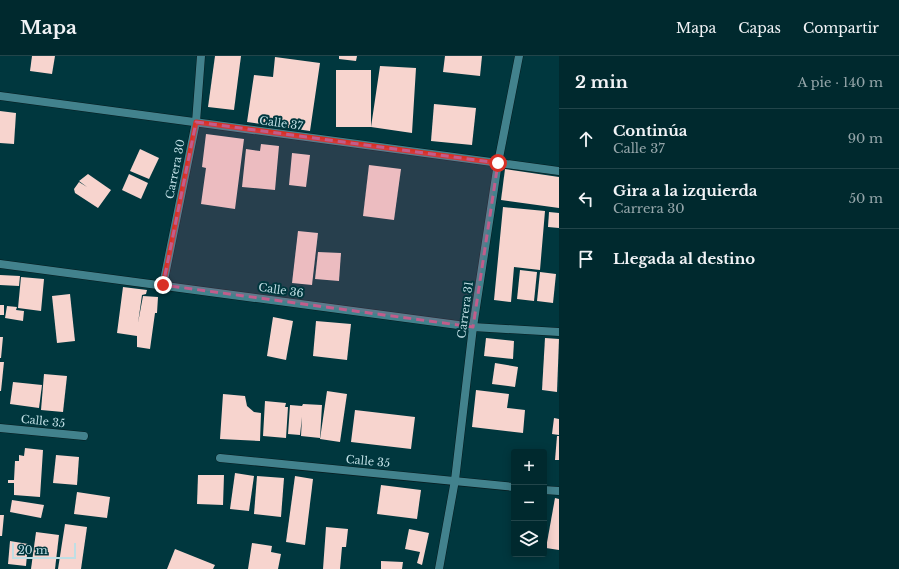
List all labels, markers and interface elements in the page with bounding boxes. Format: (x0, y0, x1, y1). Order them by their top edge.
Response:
text: Mapa (20, 16, 77, 39)
text: Mapa (676, 19, 716, 37)
text: Capas (738, 19, 781, 37)
text: Compartir (803, 19, 879, 37)
text: 2 min (575, 72, 628, 93)
text: A pie · 140 m (798, 74, 883, 91)
street label: Calle 37 (258, 113, 304, 133)
text: Continúa (613, 121, 687, 140)
icon: ahead (575, 128, 597, 150)
text: 90 m (848, 130, 883, 147)
street label: Carrera 30 (162, 138, 188, 200)
text: Calle 37 (613, 140, 665, 157)
route start (489, 154, 507, 172)
text: Gira a la izquierda (613, 181, 757, 200)
icon: left (575, 188, 597, 210)
text: 50 m (849, 190, 883, 207)
text: Carrera 30 (613, 200, 685, 217)
icon: arrive (575, 248, 597, 270)
text: Llegada al destino (613, 249, 755, 268)
route end (154, 276, 172, 294)
street label: Calle 36 (258, 280, 304, 300)
street label: Carrera 31 (454, 280, 476, 340)
street label: Calle 35 (20, 412, 66, 430)
map controls (511, 449, 547, 557)
button: + (511, 449, 547, 485)
street label: Calle 35 (345, 452, 391, 470)
button: − (511, 485, 547, 521)
button: layers (511, 521, 547, 557)
scale bar (12, 541, 76, 560)
text: 20 m (18, 543, 48, 557)

